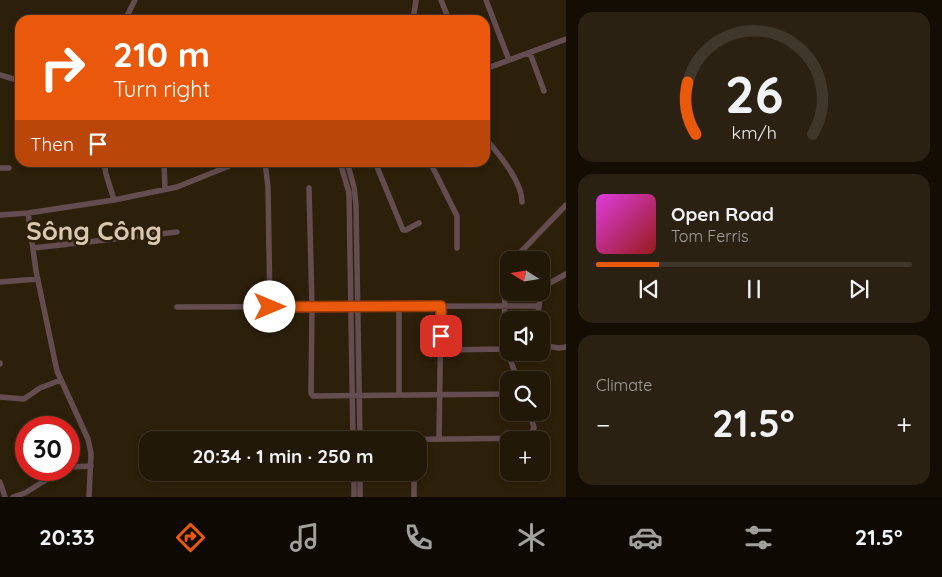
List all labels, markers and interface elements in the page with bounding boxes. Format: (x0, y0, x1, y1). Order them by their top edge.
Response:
text: 210 m (113, 32, 210, 76)
icon: right (30, 35, 95, 100)
text: 26 (725, 61, 783, 126)
text: Turn right (113, 75, 210, 103)
text: km/h (731, 121, 777, 143)
icon: arrive (84, 130, 112, 158)
text: Then (30, 132, 74, 156)
text: Open Road (671, 202, 774, 226)
district label: Sông Công (26, 214, 162, 247)
text: Tom Ferris (671, 226, 748, 246)
north arrow (500, 251, 550, 301)
map controls (500, 251, 550, 481)
icon: previous (635, 275, 663, 303)
icon: pause (740, 275, 768, 303)
icon: next (845, 275, 873, 303)
position arrow (243, 280, 295, 332)
button: sound (500, 311, 550, 361)
pin (420, 315, 462, 357)
icon: arrive (427, 322, 455, 350)
button: search (500, 371, 550, 421)
text: Climate (596, 375, 652, 395)
text: 21.5° (712, 399, 795, 447)
text: − (596, 407, 611, 442)
text: + (896, 407, 912, 442)
speed limit sign: 30 (15, 416, 80, 481)
button: + (500, 431, 550, 481)
text: 20:34 · 1 min · 250 m (192, 444, 374, 468)
icon: directions (173, 520, 208, 555)
icon: music (287, 520, 322, 555)
icon: phone (401, 520, 436, 555)
icon: climate (514, 520, 549, 555)
icon: car (628, 520, 663, 555)
icon: filters (741, 520, 776, 555)
text: 20:33 (39, 523, 95, 551)
text: 21.5° (855, 523, 903, 551)

